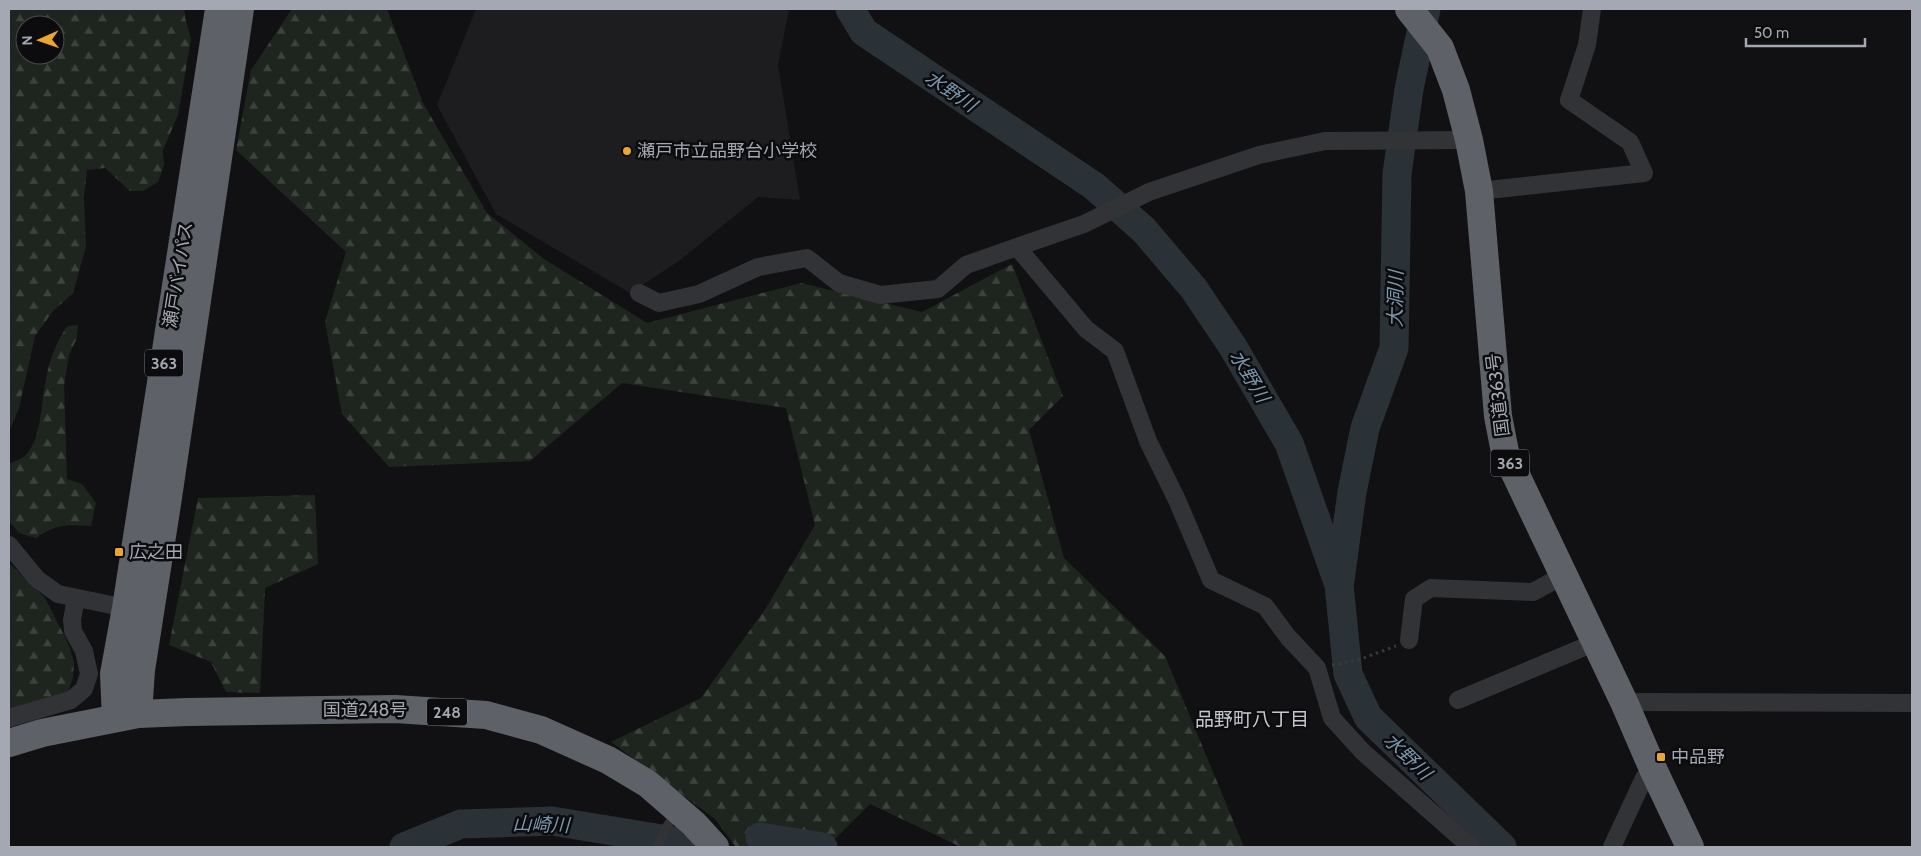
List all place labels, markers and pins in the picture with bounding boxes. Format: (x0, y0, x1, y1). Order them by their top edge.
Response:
place label: 瀬戸市立品野台小学校 (637, 140, 817, 162)
marker: 瀬戸市立品野台小学校 (621, 145, 633, 157)
place label: 広之田 (129, 541, 183, 563)
marker: 広之田 (113, 546, 125, 558)
place label: 中品野 (1671, 746, 1725, 768)
marker: 中品野 (1655, 751, 1667, 763)

